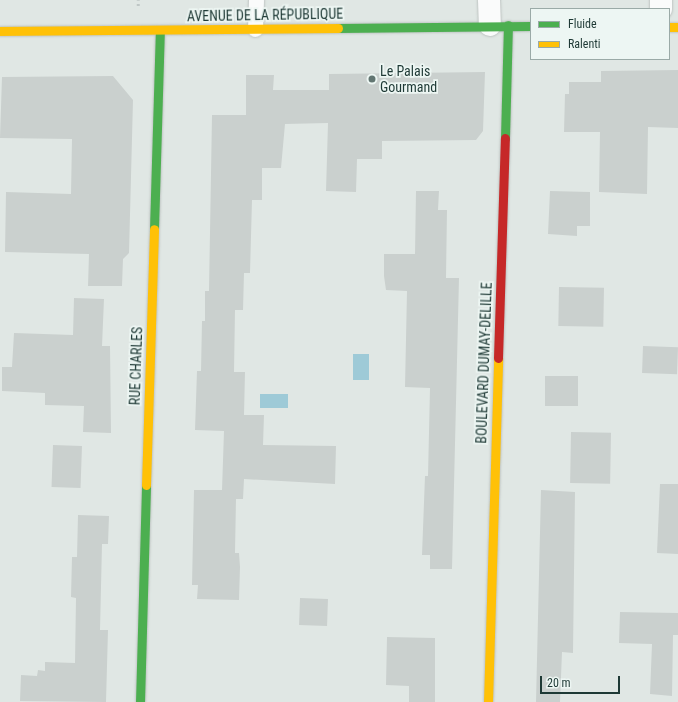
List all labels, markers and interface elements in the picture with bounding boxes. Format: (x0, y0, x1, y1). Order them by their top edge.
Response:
street label: AVENUE DE LA RÉPUBLIQUE (187, 5, 343, 25)
legend (530, 8, 670, 60)
text: Fluide (568, 17, 597, 31)
text: Ralenti (568, 37, 601, 51)
place label: Le Palais Gourmand (380, 63, 437, 96)
marker: Le Palais Gourmand (367, 74, 377, 84)
street label: BOULEVARD DUMAY-DELILLE (473, 282, 495, 444)
street label: RUE CHARLES (126, 326, 146, 406)
scale bar (542, 668, 622, 694)
text: 20 m (547, 676, 571, 690)

